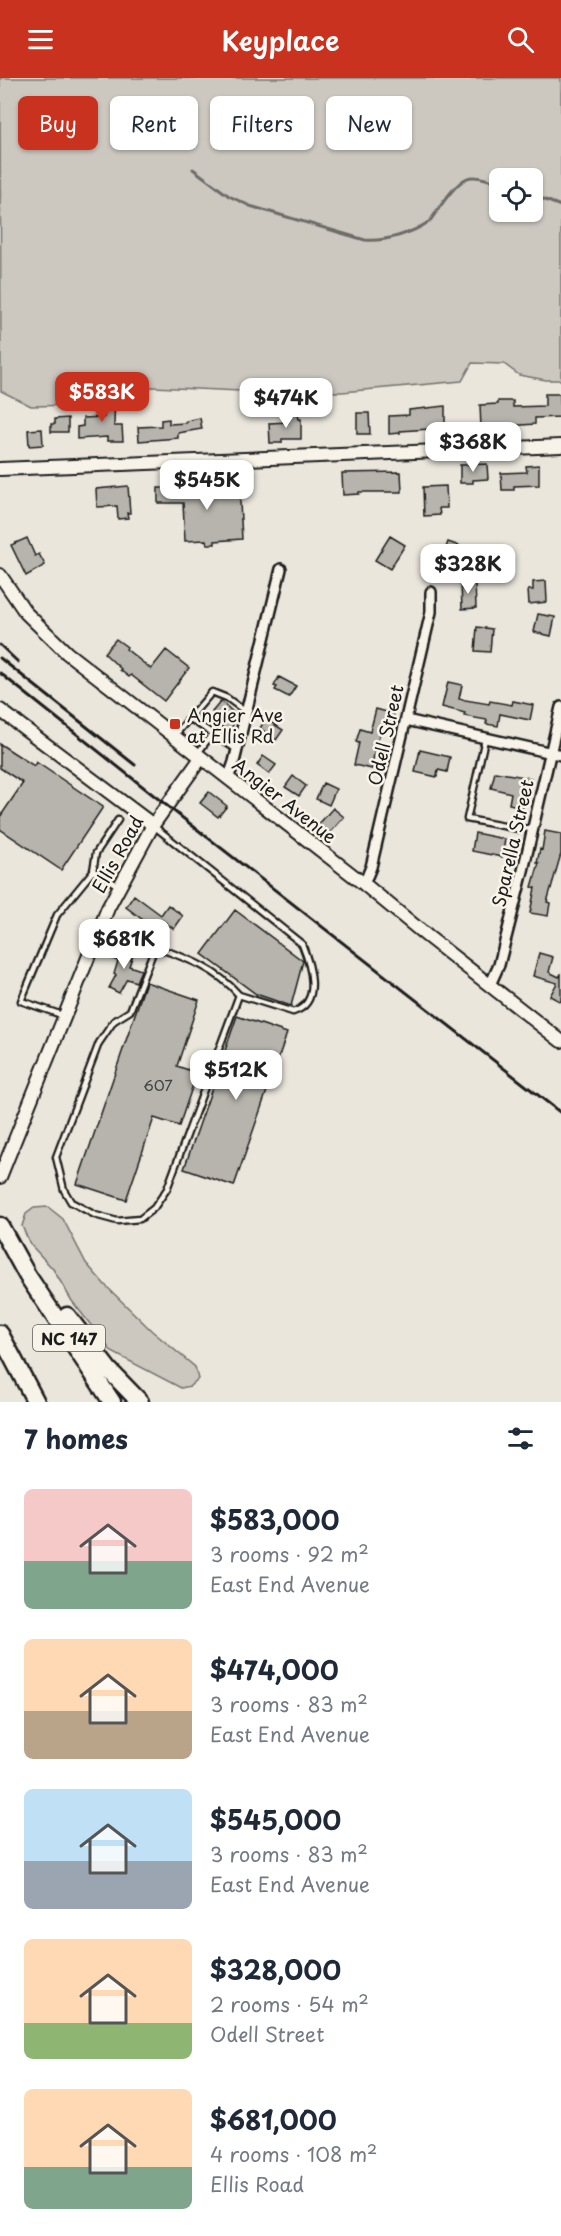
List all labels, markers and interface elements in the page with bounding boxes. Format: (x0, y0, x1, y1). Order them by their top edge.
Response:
text: Keyplace (221, 19, 340, 60)
icon: menu (24, 23, 57, 56)
icon: search (504, 23, 537, 56)
chip: Buy (18, 96, 98, 150)
chip: Rent (110, 96, 198, 150)
chip: Filters (210, 96, 314, 150)
chip: New (326, 96, 412, 150)
map controls (489, 168, 543, 222)
button: locate (489, 168, 543, 222)
pin: $583K (60, 372, 144, 423)
text: $583K (69, 376, 135, 406)
pin: $474K (244, 378, 328, 429)
text: $474K (254, 382, 319, 412)
pin: $368K (431, 422, 515, 473)
text: $368K (439, 426, 507, 456)
pin: $545K (165, 460, 249, 511)
text: $545K (174, 464, 240, 494)
pin: $328K (426, 544, 510, 595)
text: $328K (434, 548, 502, 578)
street label: Odell Street (360, 682, 410, 788)
place label: Angier Ave at Ellis Rd (187, 701, 283, 749)
marker: Angier Ave at Ellis Rd (168, 717, 182, 731)
street label: Angier Avenue (227, 751, 343, 849)
street label: Sparella Street (484, 777, 540, 909)
street label: Ellis Road (85, 810, 149, 898)
pin: $681K (82, 919, 166, 970)
text: $681K (93, 923, 155, 953)
pin: $512K (194, 1050, 278, 1101)
text: $512K (204, 1054, 268, 1084)
house number: 607 (143, 1073, 173, 1096)
road number: NC 147 (33, 1325, 105, 1351)
text: 7 homes (24, 1419, 128, 1458)
icon: filters (504, 1422, 537, 1455)
text: $583,000 (210, 1500, 339, 1539)
icon: home (72, 1513, 144, 1585)
text: 3 rooms · 92 m² (210, 1539, 369, 1569)
text: East End Avenue (210, 1569, 370, 1599)
text: $474,000 (210, 1650, 339, 1689)
icon: home (72, 1663, 144, 1735)
text: 3 rooms · 83 m² (210, 1689, 368, 1719)
text: East End Avenue (210, 1719, 370, 1749)
text: $545,000 (210, 1800, 341, 1839)
icon: home (72, 1813, 144, 1885)
text: 3 rooms · 83 m² (210, 1839, 368, 1869)
text: East End Avenue (210, 1869, 370, 1899)
text: $328,000 (210, 1950, 341, 1989)
icon: home (72, 1963, 144, 2035)
text: 2 rooms · 54 m² (210, 1989, 369, 2019)
text: Odell Street (210, 2019, 324, 2049)
text: $681,000 (210, 2100, 337, 2139)
icon: home (72, 2113, 144, 2185)
text: 4 rooms · 108 m² (210, 2139, 377, 2169)
text: Ellis Road (210, 2169, 304, 2199)

